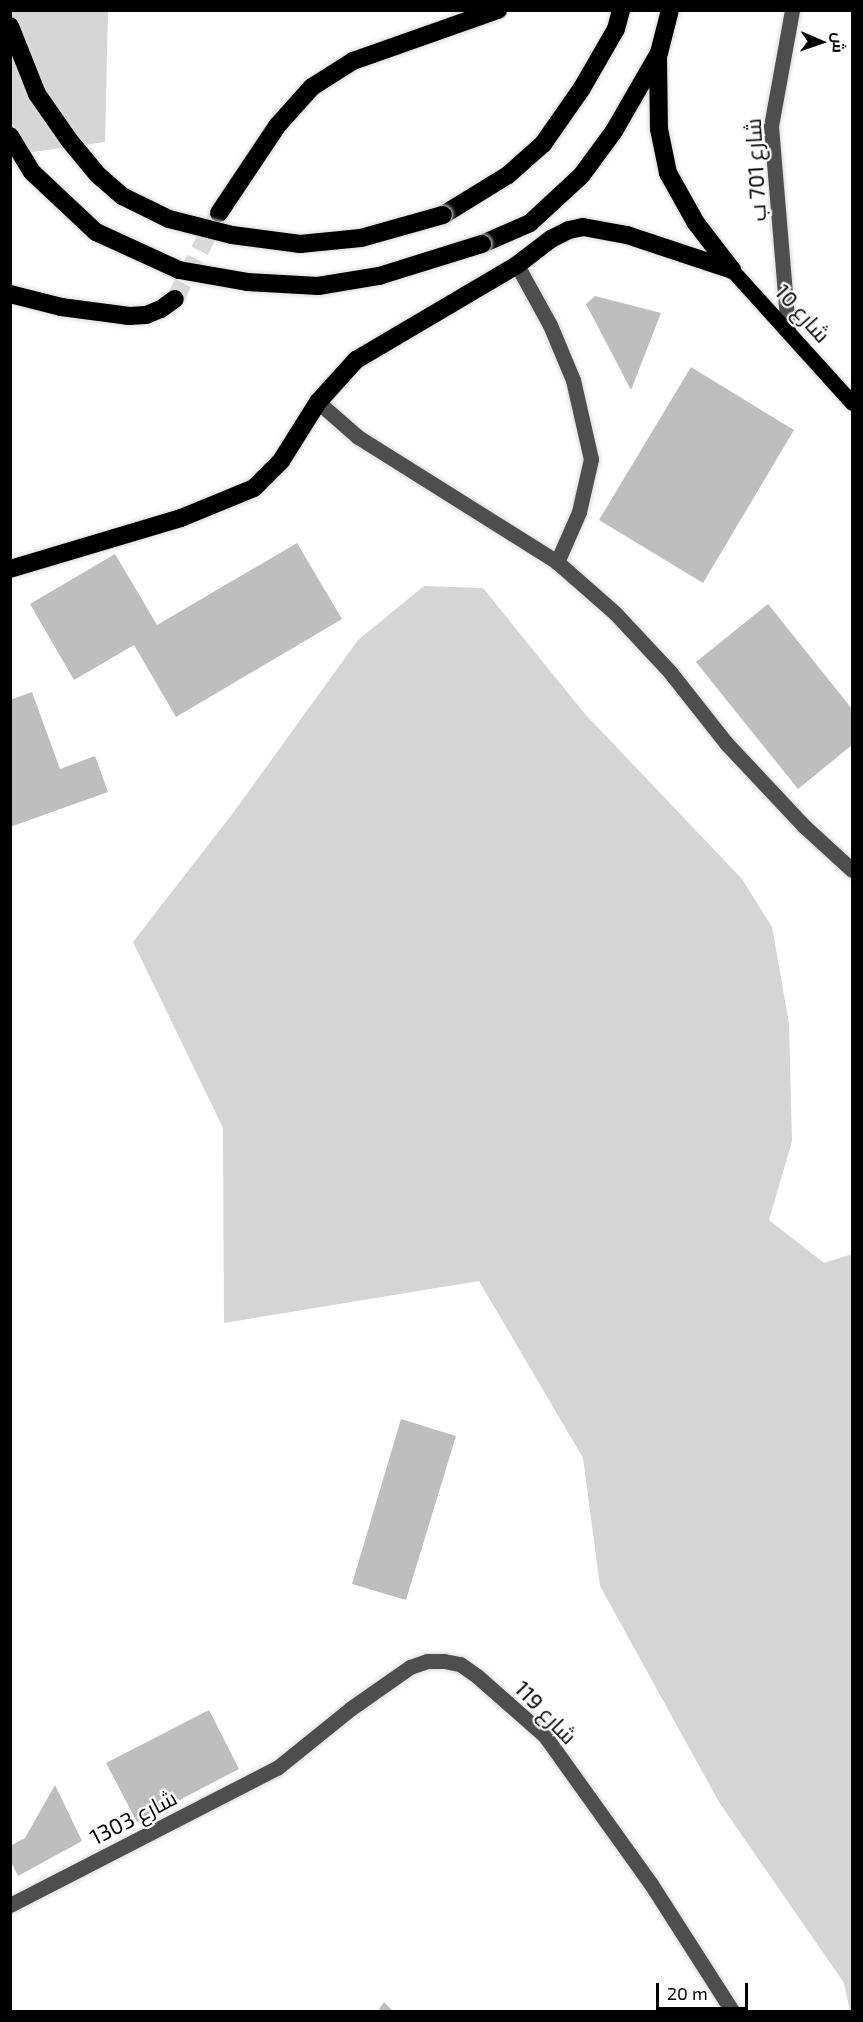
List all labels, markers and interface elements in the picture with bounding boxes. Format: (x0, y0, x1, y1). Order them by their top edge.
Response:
north arrow (791, 12, 851, 72)
text: ش (830, 32, 849, 53)
street label: شارع 701 ب (739, 118, 771, 222)
street label: شارع 10 (770, 278, 836, 348)
street label: شارع 119 (510, 1675, 582, 1749)
street label: شارع 1303 (85, 1784, 181, 1850)
scale bar (659, 1971, 750, 2009)
text: 20 m (667, 1982, 708, 2004)

